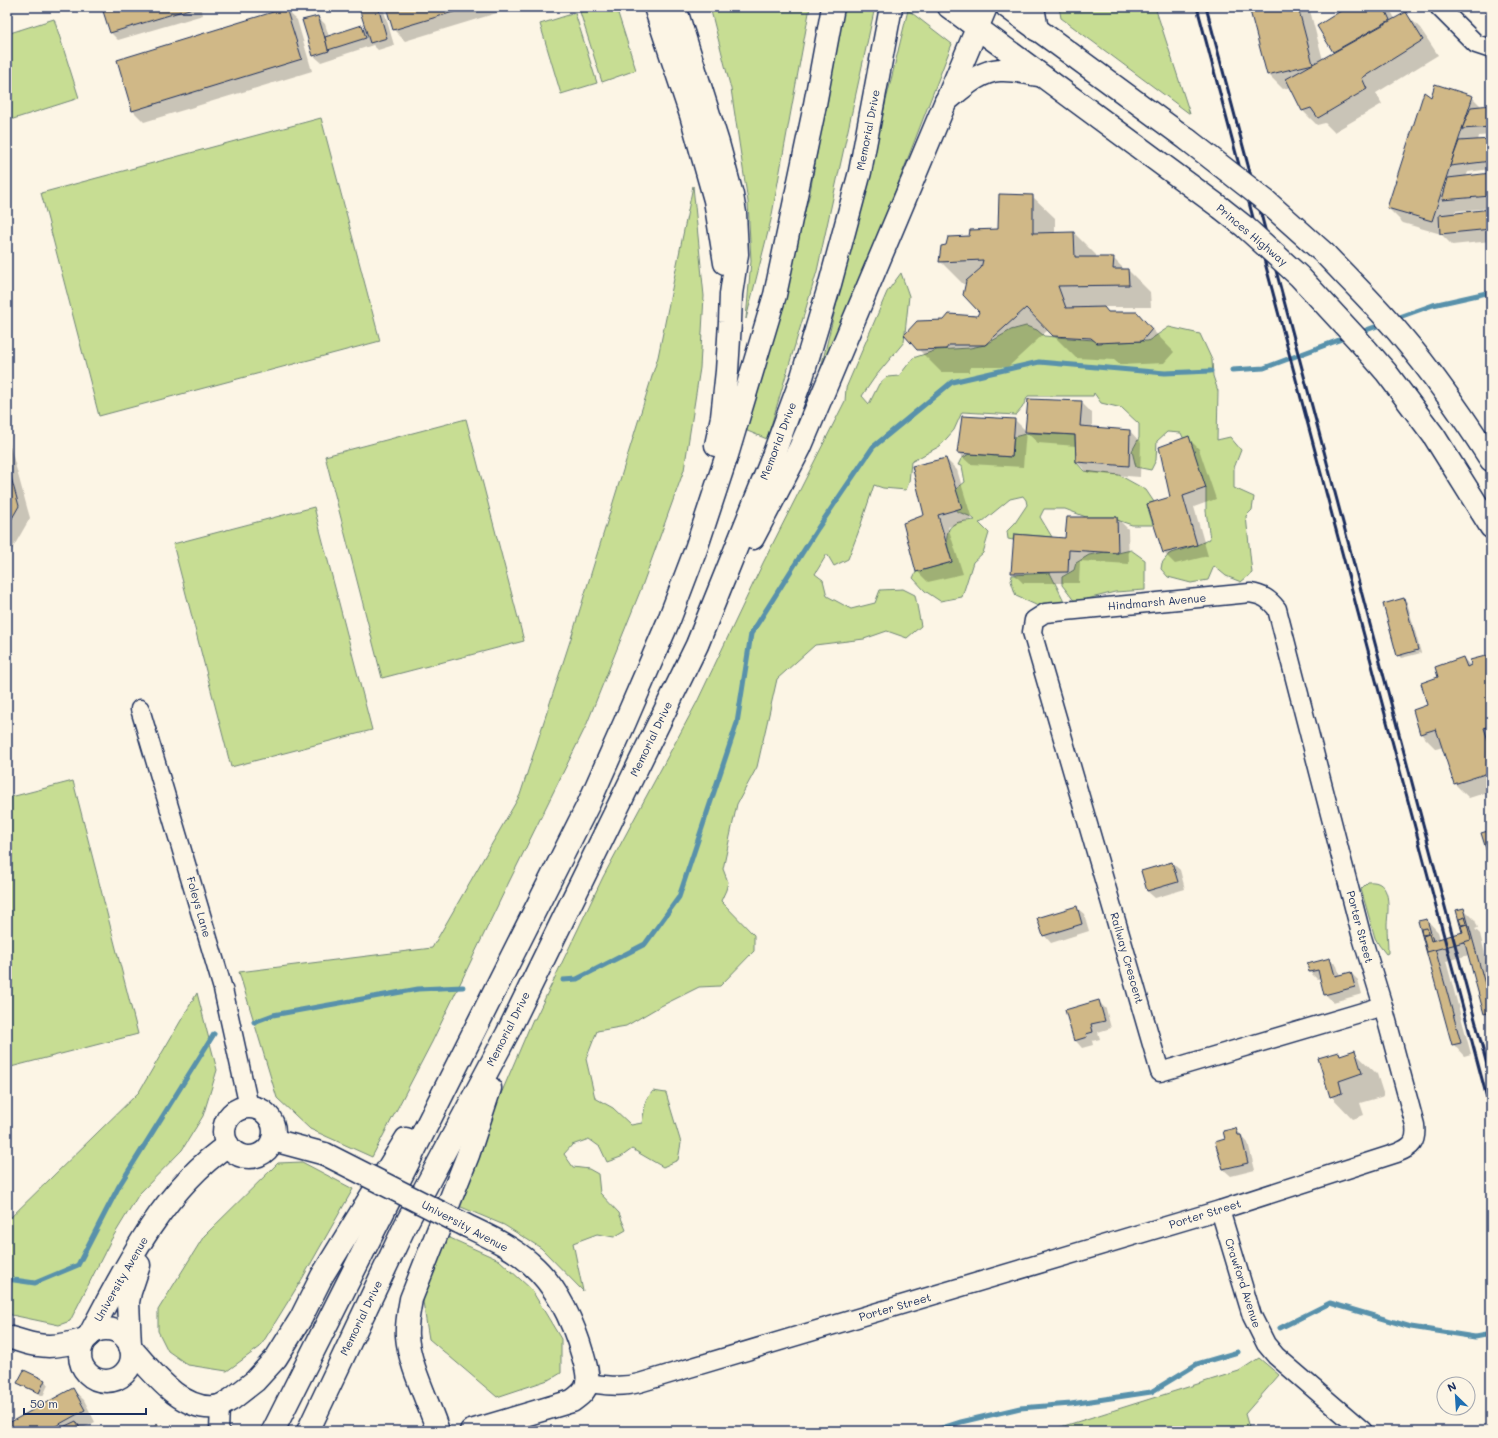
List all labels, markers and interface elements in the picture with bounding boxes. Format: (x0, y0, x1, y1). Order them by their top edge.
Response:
street label: Memorial Drive (852, 88, 883, 172)
street label: Princes Highway (1213, 200, 1291, 269)
street label: Memorial Drive (756, 400, 799, 482)
street label: Hindmarsh Avenue (1107, 590, 1207, 613)
street label: Memorial Drive (626, 698, 675, 779)
street label: Foleys Lane (184, 875, 215, 939)
street label: Porter Street (1344, 889, 1377, 965)
street label: Railway Crescent (1107, 910, 1148, 1005)
street label: Memorial Drive (482, 989, 533, 1069)
street label: Porter Street (1167, 1195, 1243, 1232)
street label: University Avenue (419, 1196, 511, 1255)
street label: University Avenue (90, 1233, 151, 1324)
street label: Crawford Avenue (1222, 1236, 1265, 1330)
street label: Memorial Drive (336, 1277, 385, 1358)
street label: Porter Street (857, 1289, 933, 1324)
north arrow (1436, 1376, 1476, 1416)
text: N (1445, 1378, 1459, 1395)
scale bar (24, 1390, 146, 1416)
text: 50 m (30, 1395, 58, 1411)

